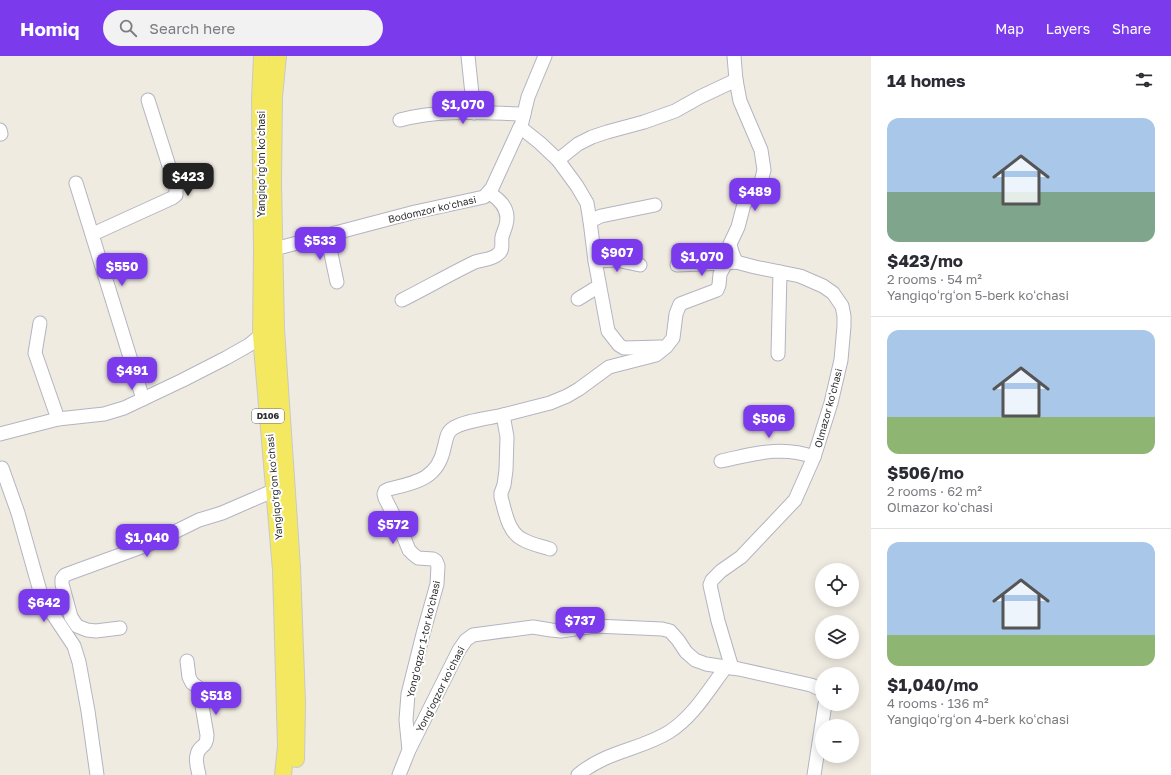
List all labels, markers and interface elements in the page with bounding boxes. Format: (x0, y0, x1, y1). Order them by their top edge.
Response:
search box (103, 10, 383, 46)
text: Homiq (20, 17, 79, 40)
icon: search (117, 17, 139, 39)
text: Search here (149, 19, 235, 37)
text: Map (995, 20, 1024, 37)
text: Layers (1046, 20, 1090, 37)
text: Share (1112, 20, 1151, 37)
icon: filters (1133, 69, 1155, 91)
text: 14 homes (887, 70, 966, 91)
pin: $1,070 (430, 91, 496, 125)
text: $1,070 (441, 96, 485, 112)
street label: Yangiqoʻrgʻon koʻchasi (255, 111, 267, 217)
icon: home (985, 144, 1057, 216)
pin: $423 (164, 163, 212, 197)
text: $423 (172, 168, 204, 184)
pin: $489 (731, 178, 779, 212)
text: $489 (738, 183, 772, 199)
street label: Bodomzor koʻchasi (387, 193, 477, 225)
pin: $533 (296, 227, 344, 261)
text: $533 (304, 232, 336, 248)
pin: $907 (593, 239, 641, 273)
pin: $1,070 (669, 243, 735, 277)
text: $907 (601, 244, 633, 260)
text: $1,070 (680, 248, 724, 264)
text: $423/mo (887, 250, 963, 271)
pin: $550 (98, 253, 146, 287)
text: $550 (105, 258, 139, 274)
text: 2 rooms · 54 m² (887, 271, 982, 287)
text: Yangiqoʻrgʻon 5-berk koʻchasi (887, 287, 1069, 303)
icon: home (985, 356, 1057, 428)
pin: $491 (108, 357, 156, 391)
text: $491 (116, 362, 148, 378)
street label: Olmazor koʻchasi (812, 367, 844, 449)
pin: $506 (745, 405, 793, 439)
road number: D106 (252, 409, 284, 423)
text: $506 (752, 410, 786, 426)
street label: Yangiqoʻrgʻon koʻchasi (263, 434, 285, 540)
text: $506/mo (887, 462, 964, 483)
text: 2 rooms · 62 m² (887, 483, 982, 499)
text: Olmazor koʻchasi (887, 499, 993, 515)
pin: $572 (369, 511, 417, 545)
text: $572 (377, 516, 409, 532)
pin: $1,040 (114, 524, 180, 558)
text: $1,040 (125, 529, 169, 545)
map controls (815, 563, 859, 763)
button: locate (815, 563, 859, 607)
icon: home (985, 568, 1057, 640)
street label: Yongʻoqzor 1-tor koʻchasi (404, 579, 442, 699)
pin: $642 (20, 589, 68, 623)
text: $642 (27, 594, 61, 610)
pin: $737 (556, 607, 604, 641)
text: $737 (565, 612, 595, 628)
button: layers (815, 615, 859, 659)
street label: Yongʻoqzor koʻchasi (413, 644, 467, 734)
button: + (815, 667, 859, 711)
text: $1,040/mo (887, 674, 979, 695)
pin: $518 (192, 682, 240, 716)
text: $518 (200, 687, 232, 703)
text: 4 rooms · 136 m² (887, 695, 989, 711)
text: Yangiqoʻrgʻon 4-berk koʻchasi (887, 711, 1069, 727)
button: − (815, 719, 859, 763)

